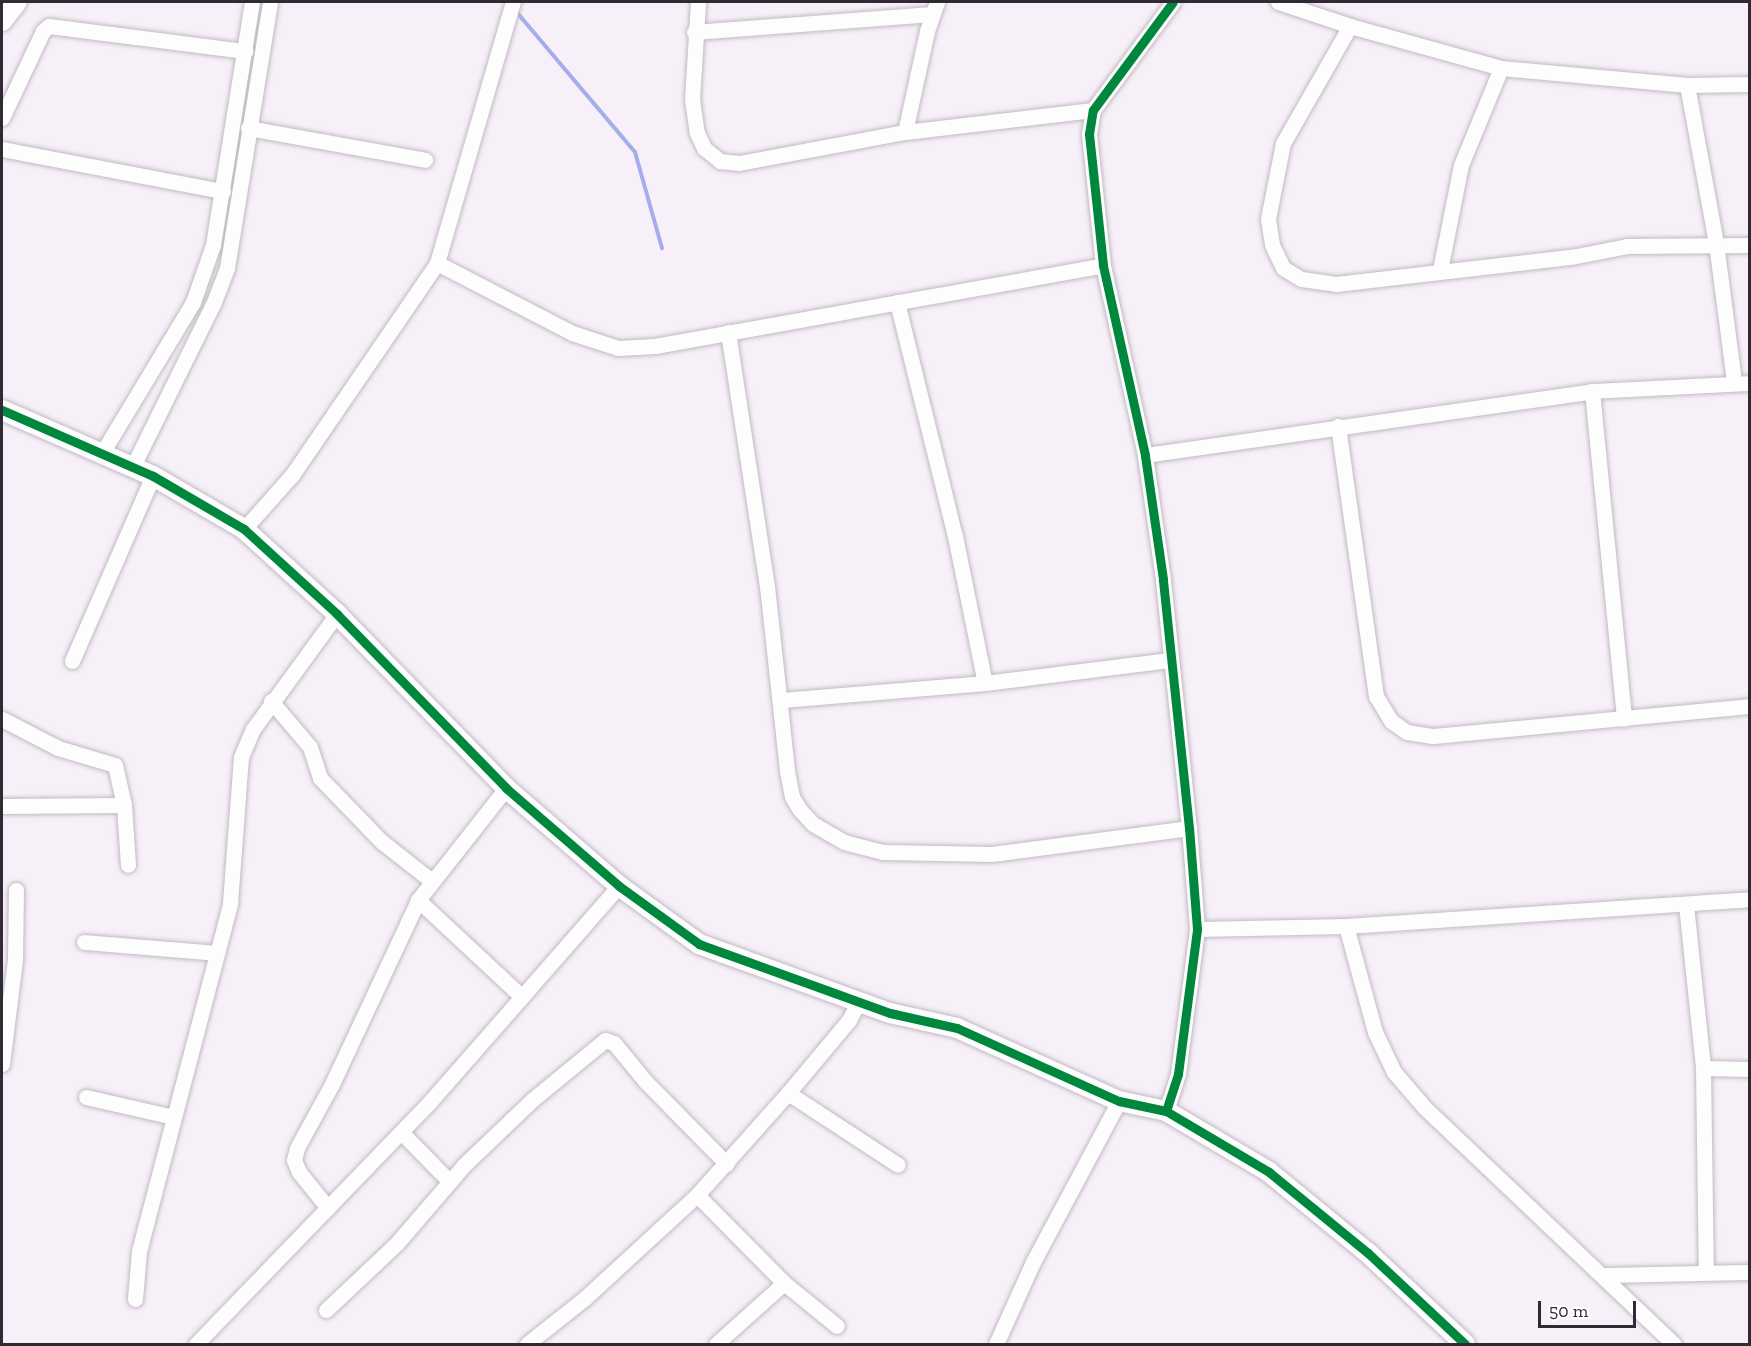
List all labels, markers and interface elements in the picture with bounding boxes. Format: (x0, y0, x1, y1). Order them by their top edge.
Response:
scale bar (1541, 1289, 1638, 1327)
text: 50 m (1549, 1300, 1588, 1322)

